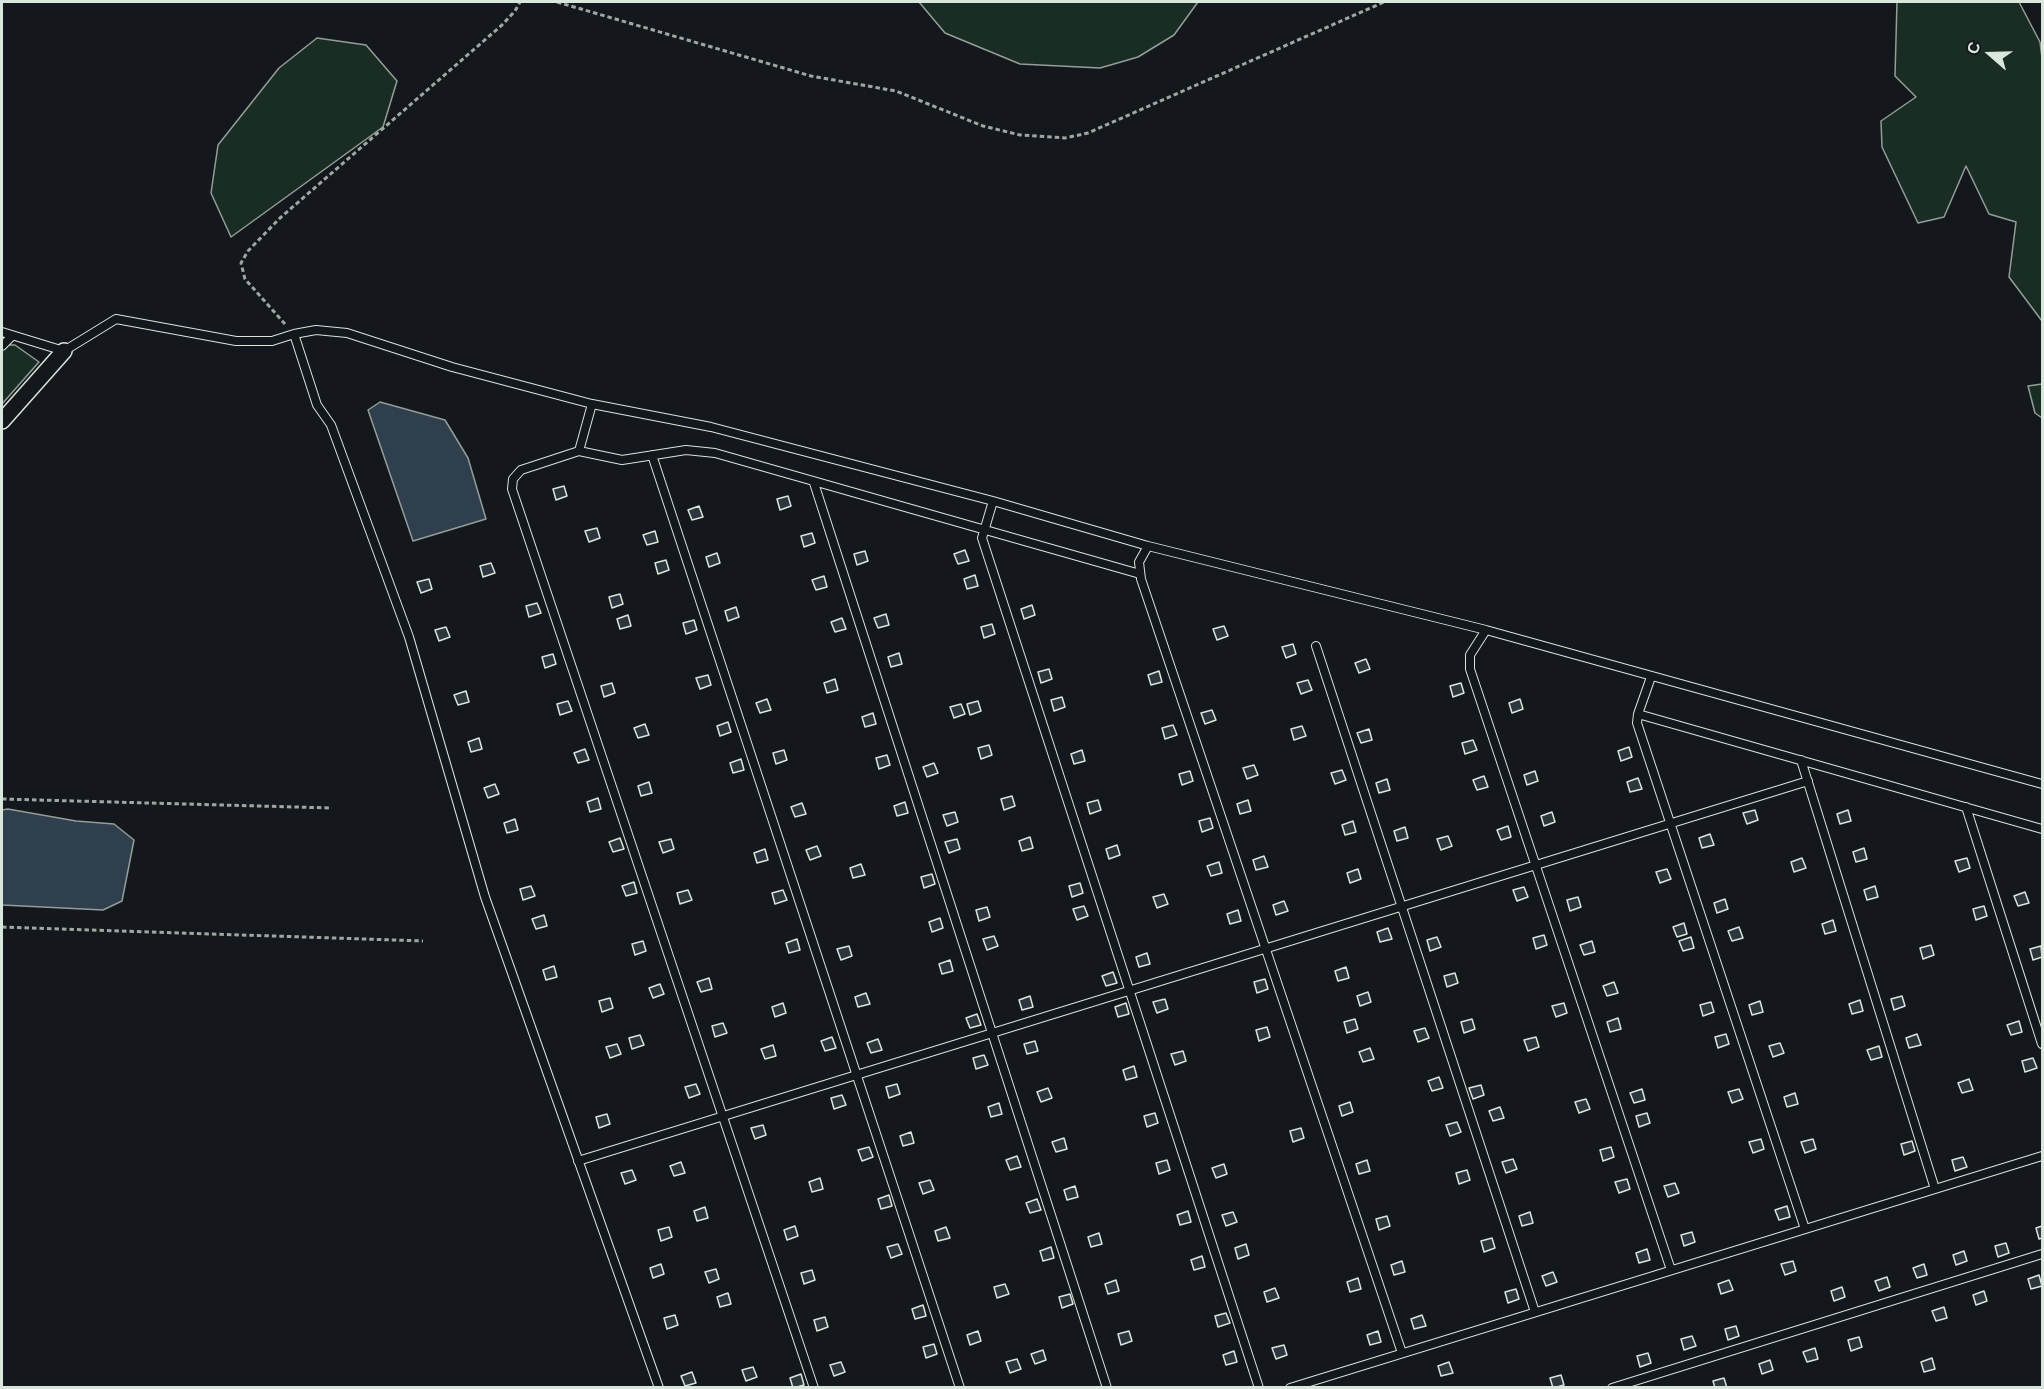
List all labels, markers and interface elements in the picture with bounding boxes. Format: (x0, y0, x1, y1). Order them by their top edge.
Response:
north arrow (1960, 24, 2020, 84)
text: С (1962, 39, 1984, 56)

